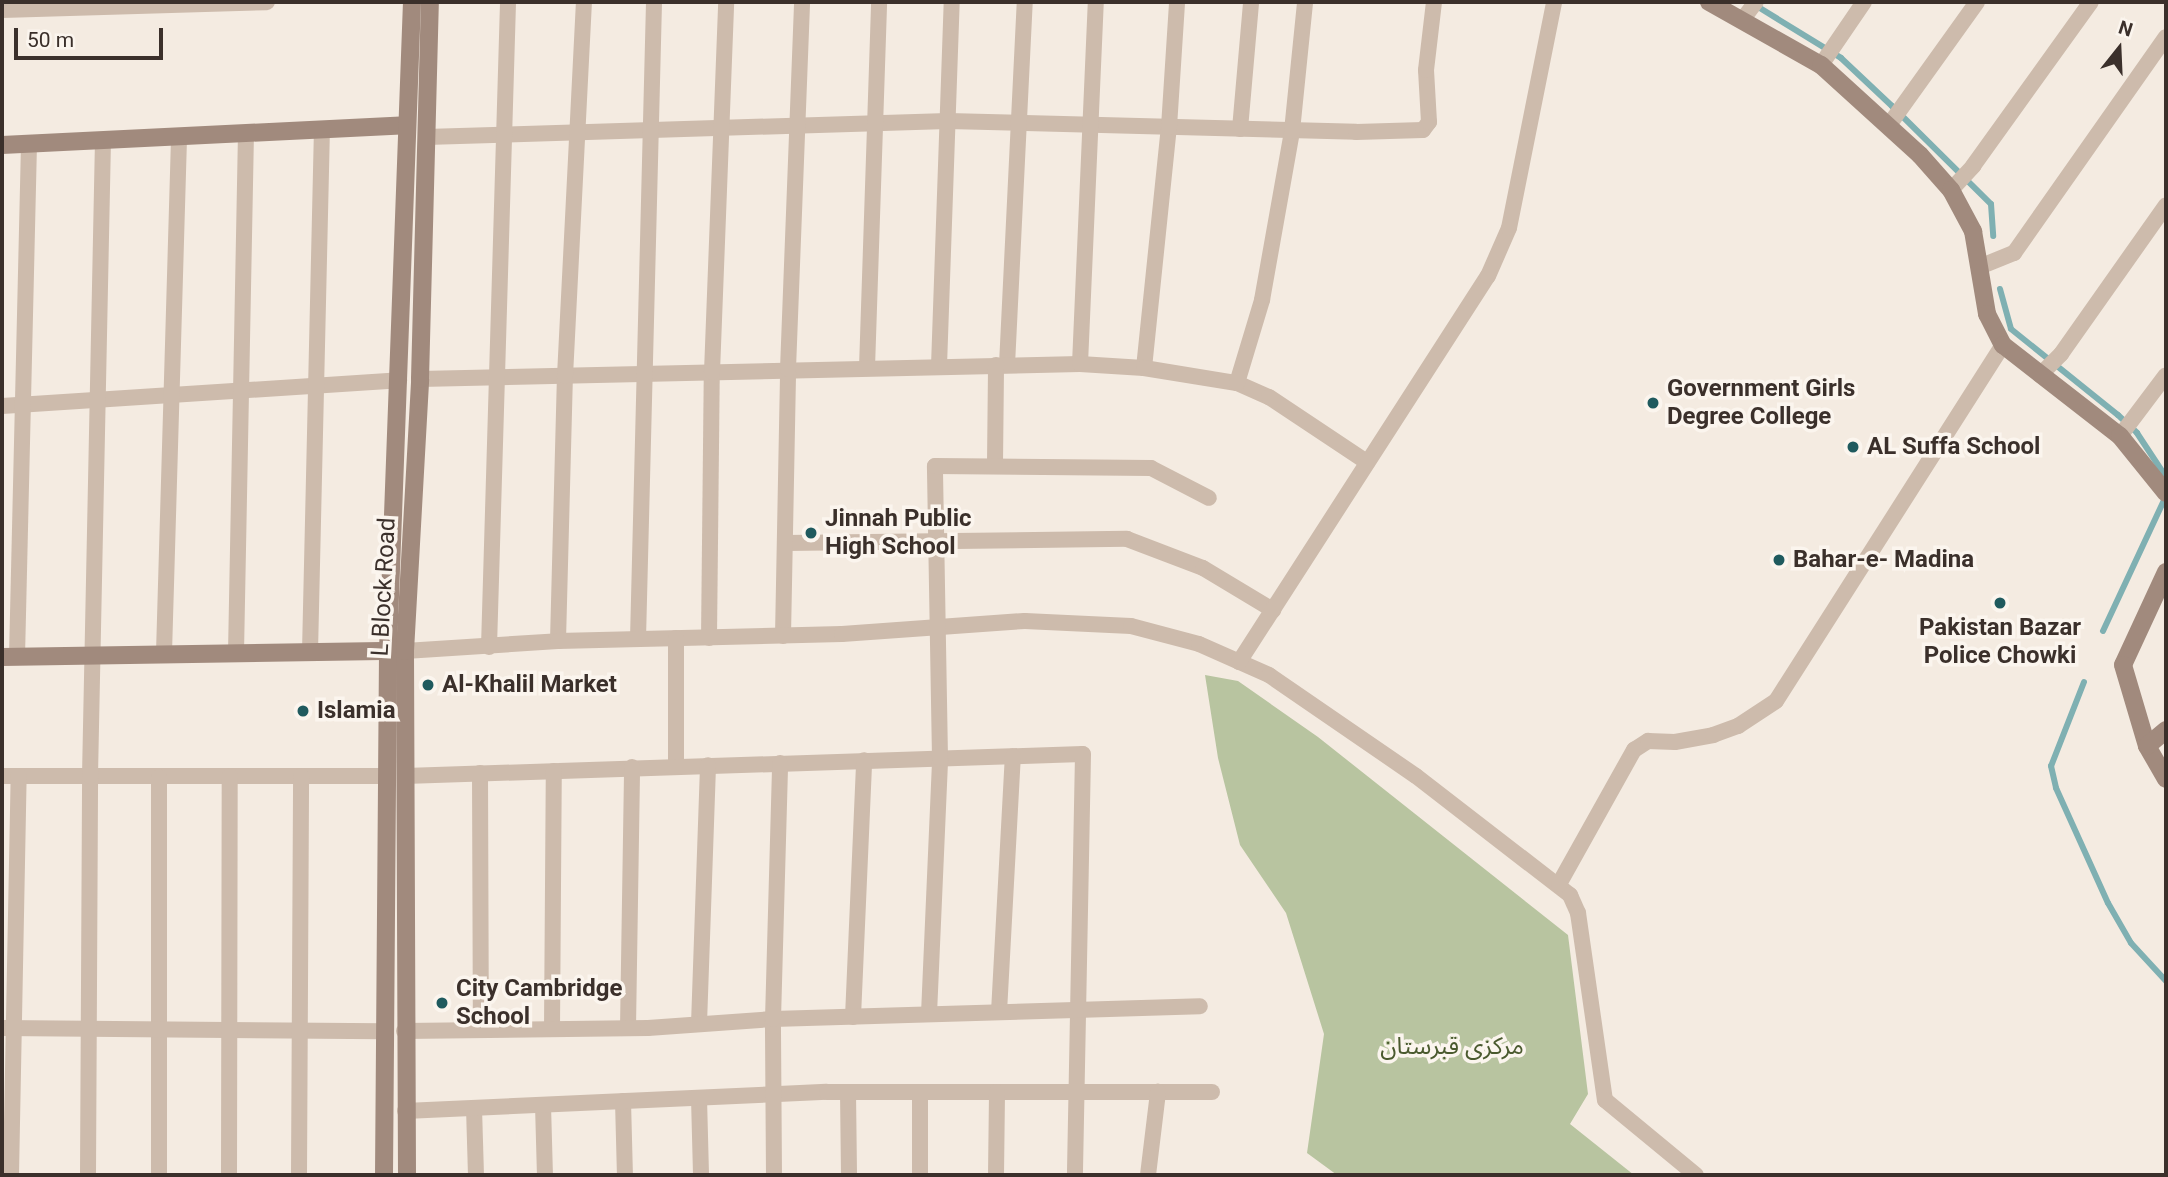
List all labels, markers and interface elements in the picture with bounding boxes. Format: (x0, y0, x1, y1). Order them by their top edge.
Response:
scale bar (18, 14, 166, 58)
north arrow (2084, 14, 2154, 84)
text: N (2116, 16, 2136, 42)
text: 50 m (27, 28, 74, 52)
place label: Government Girls Degree College (1667, 375, 1855, 431)
marker: Government Girls Degree College (1645, 395, 1661, 411)
place label: AL Suffa School (1867, 433, 2040, 461)
marker: AL Suffa School (1845, 439, 1861, 455)
place label: Jinnah Public High School (825, 505, 972, 561)
street label: L Block Road (366, 517, 402, 657)
marker: Jinnah Public High School (803, 525, 819, 541)
place label: Bahar-e- Madina (1793, 546, 1974, 574)
marker: Bahar-e- Madina (1771, 552, 1787, 568)
marker: Pakistan Bazar Police Chowki (1992, 595, 2008, 611)
place label: Pakistan Bazar Police Chowki (1919, 614, 2081, 670)
place label: Al-Khalil Market (442, 671, 617, 699)
marker: Al-Khalil Market (420, 677, 436, 693)
place label: Islamia (317, 697, 396, 725)
marker: Islamia (295, 703, 311, 719)
place label: City Cambridge School (456, 975, 622, 1031)
marker: City Cambridge School (434, 995, 450, 1011)
park label: مرکزی قبرستان (1380, 1033, 1524, 1061)

